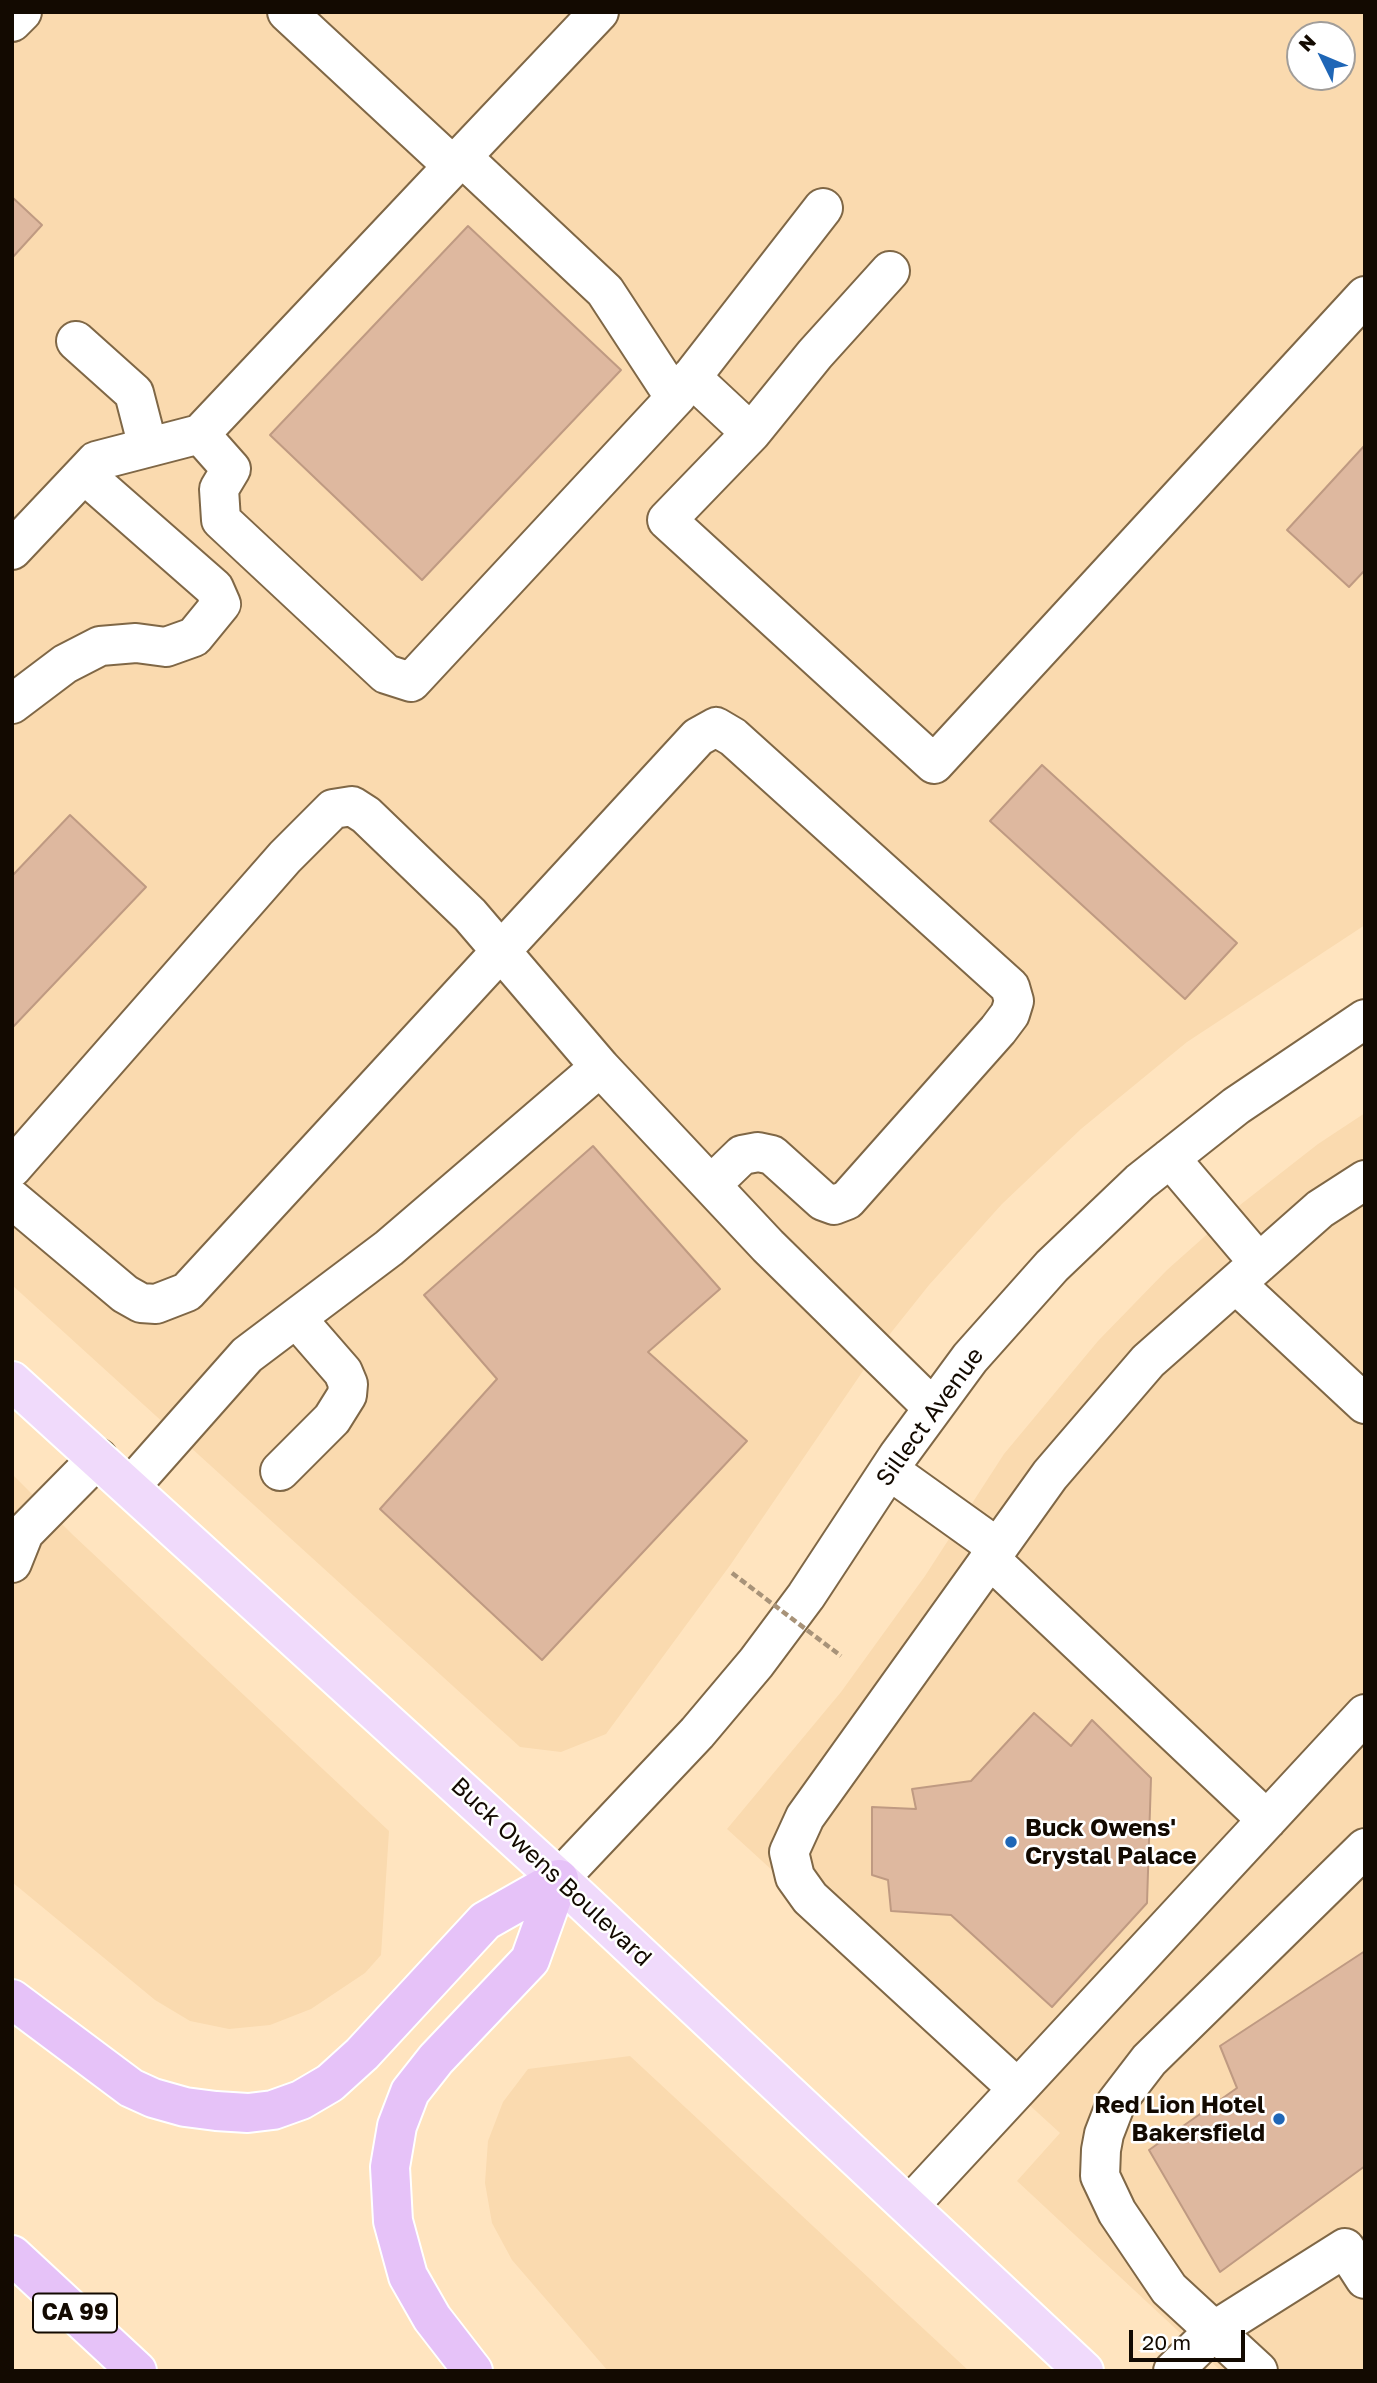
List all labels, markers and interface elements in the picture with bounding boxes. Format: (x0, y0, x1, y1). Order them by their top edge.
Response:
north arrow (1286, 21, 1356, 91)
text: N (1293, 30, 1320, 56)
street label: Sillect Avenue (870, 1342, 990, 1492)
street label: Buck Owens Boulevard (445, 1772, 657, 1972)
place label: Buck Owens' Crystal Palace (1025, 1814, 1197, 1870)
marker: Buck Owens' Crystal Palace (1003, 1834, 1019, 1850)
place label: Red Lion Hotel Bakersfield (1094, 2091, 1265, 2147)
marker: Red Lion Hotel Bakersfield (1271, 2111, 1287, 2127)
road number: CA 99 (33, 2294, 117, 2332)
scale bar (1132, 2316, 1248, 2360)
text: 20 m (1142, 2329, 1191, 2355)

